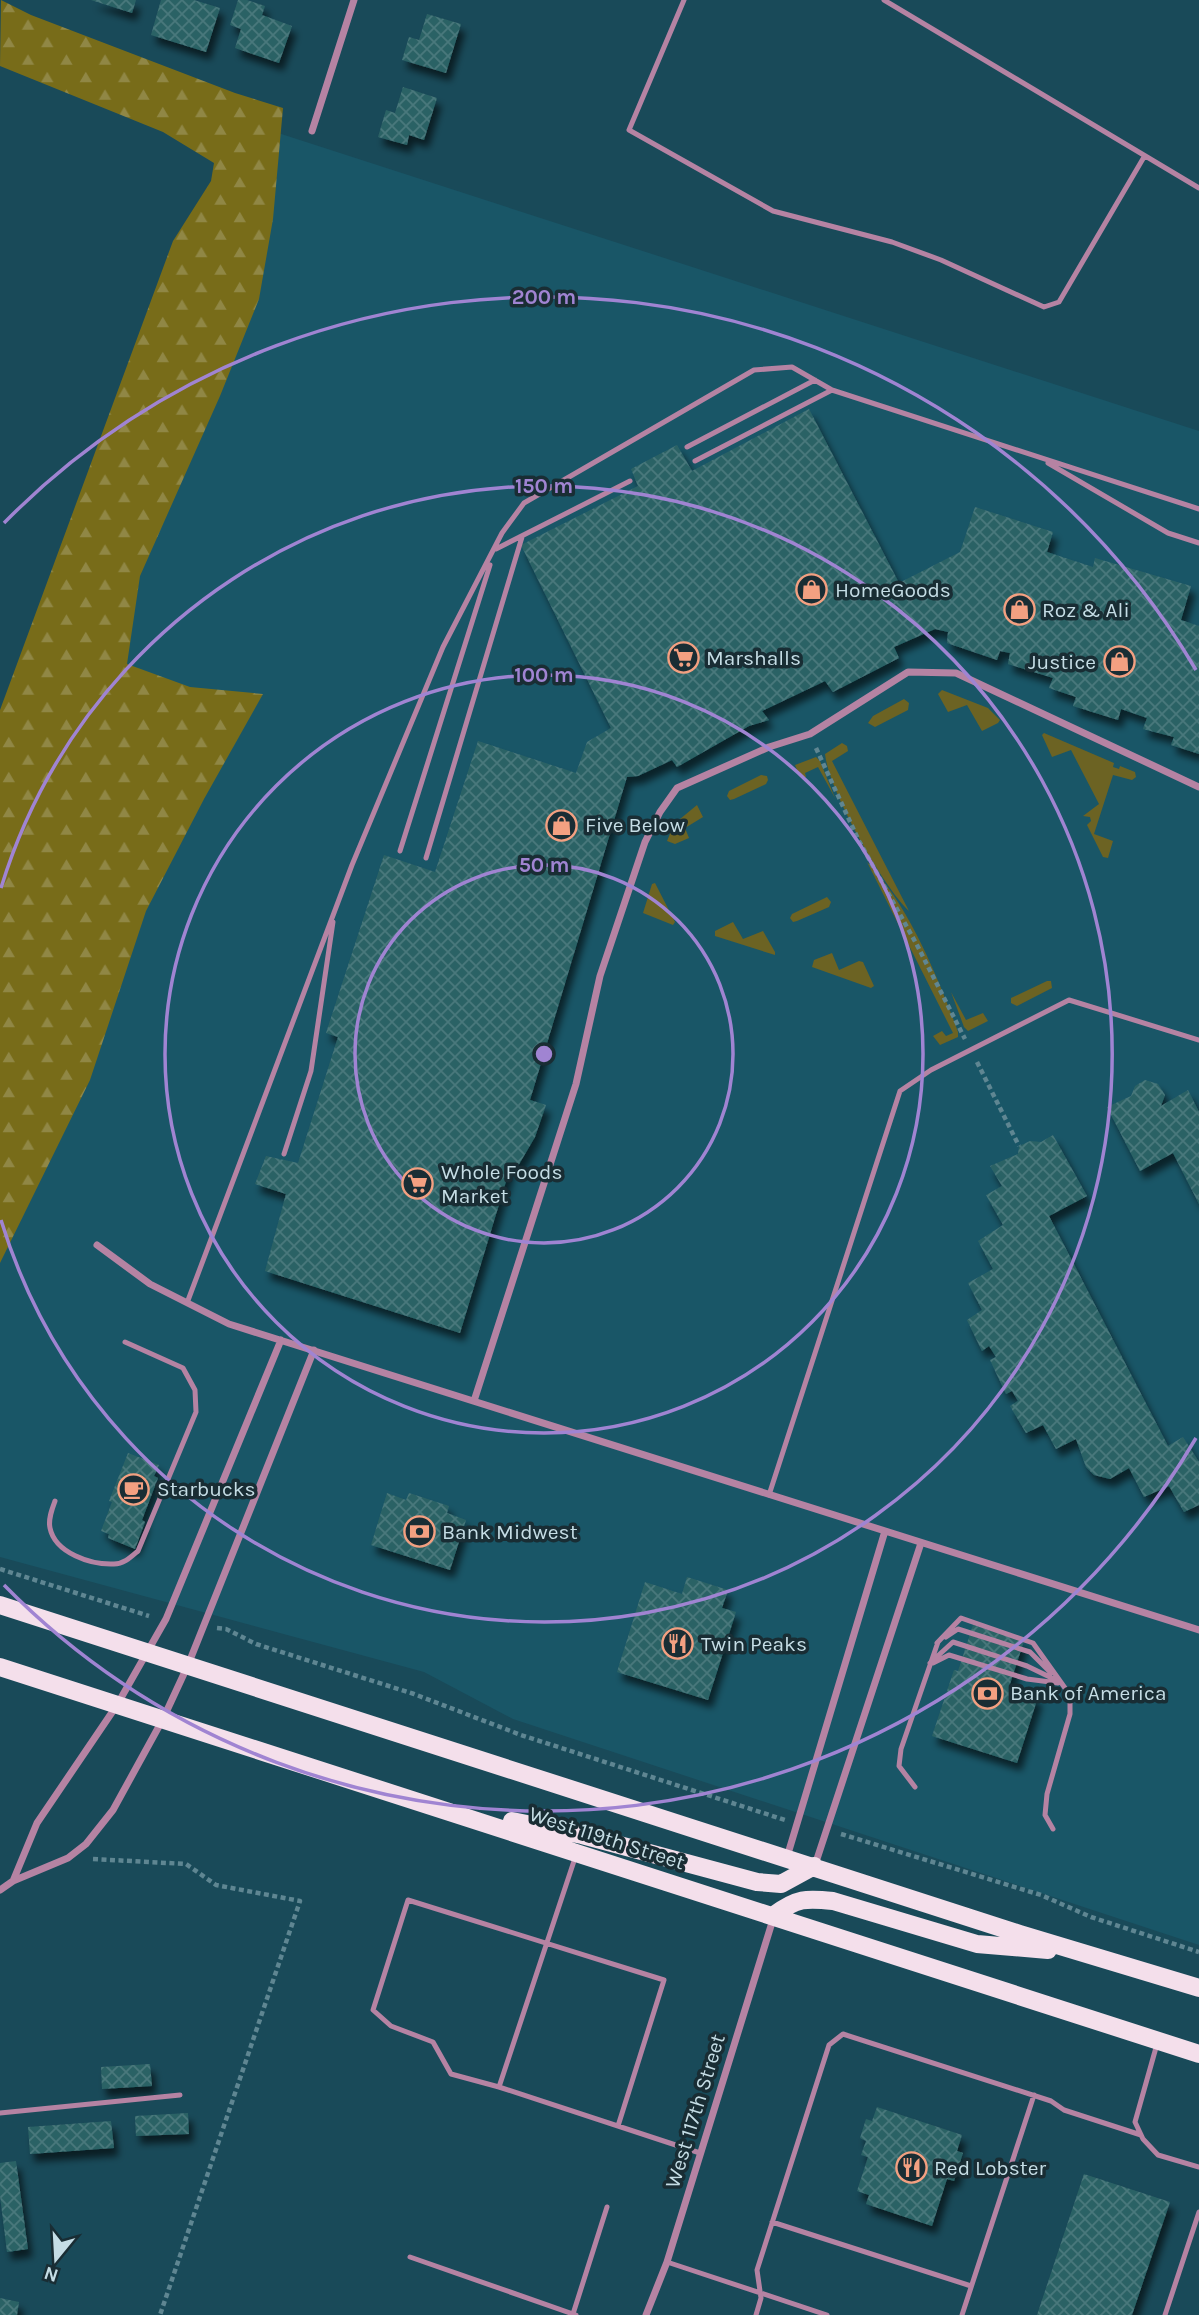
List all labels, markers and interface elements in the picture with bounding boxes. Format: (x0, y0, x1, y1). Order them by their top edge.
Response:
text: 200 m (512, 285, 576, 309)
text: 150 m (515, 474, 573, 498)
shop icon: HomeGoods (795, 573, 829, 607)
place label: HomeGoods (835, 578, 951, 602)
shop icon: Roz & Ali (1002, 593, 1036, 627)
place label: Roz & Ali (1042, 598, 1130, 622)
supermarket icon: Marshalls (666, 641, 700, 675)
shop icon: Justice (1102, 645, 1136, 679)
place label: Marshalls (706, 646, 801, 670)
place label: Justice (1028, 650, 1096, 674)
text: 100 m (514, 663, 574, 687)
shop icon: Five Below (545, 808, 579, 842)
place label: Five Below (585, 813, 685, 837)
text: 50 m (519, 853, 569, 877)
centre of rings (532, 1042, 556, 1066)
place label: Whole Foods Market (441, 1160, 562, 1208)
supermarket icon: Whole Foods Market (401, 1167, 435, 1201)
cafe icon: Starbucks (117, 1472, 151, 1506)
place label: Starbucks (157, 1477, 256, 1501)
bank icon: Bank Midwest (402, 1515, 436, 1549)
place label: Bank Midwest (442, 1520, 578, 1544)
restaurant icon: Twin Peaks (661, 1627, 695, 1661)
place label: Twin Peaks (701, 1632, 807, 1656)
bank icon: Bank of America (970, 1676, 1004, 1710)
place label: Bank of America (1010, 1681, 1167, 1705)
street label: West 119th Street (526, 1802, 688, 1874)
street label: West 117th Street (660, 2031, 730, 2191)
restaurant icon: Red Lobster (894, 2151, 928, 2185)
place label: Red Lobster (934, 2156, 1047, 2180)
north arrow (21, 2224, 91, 2294)
text: N (41, 2262, 61, 2287)

